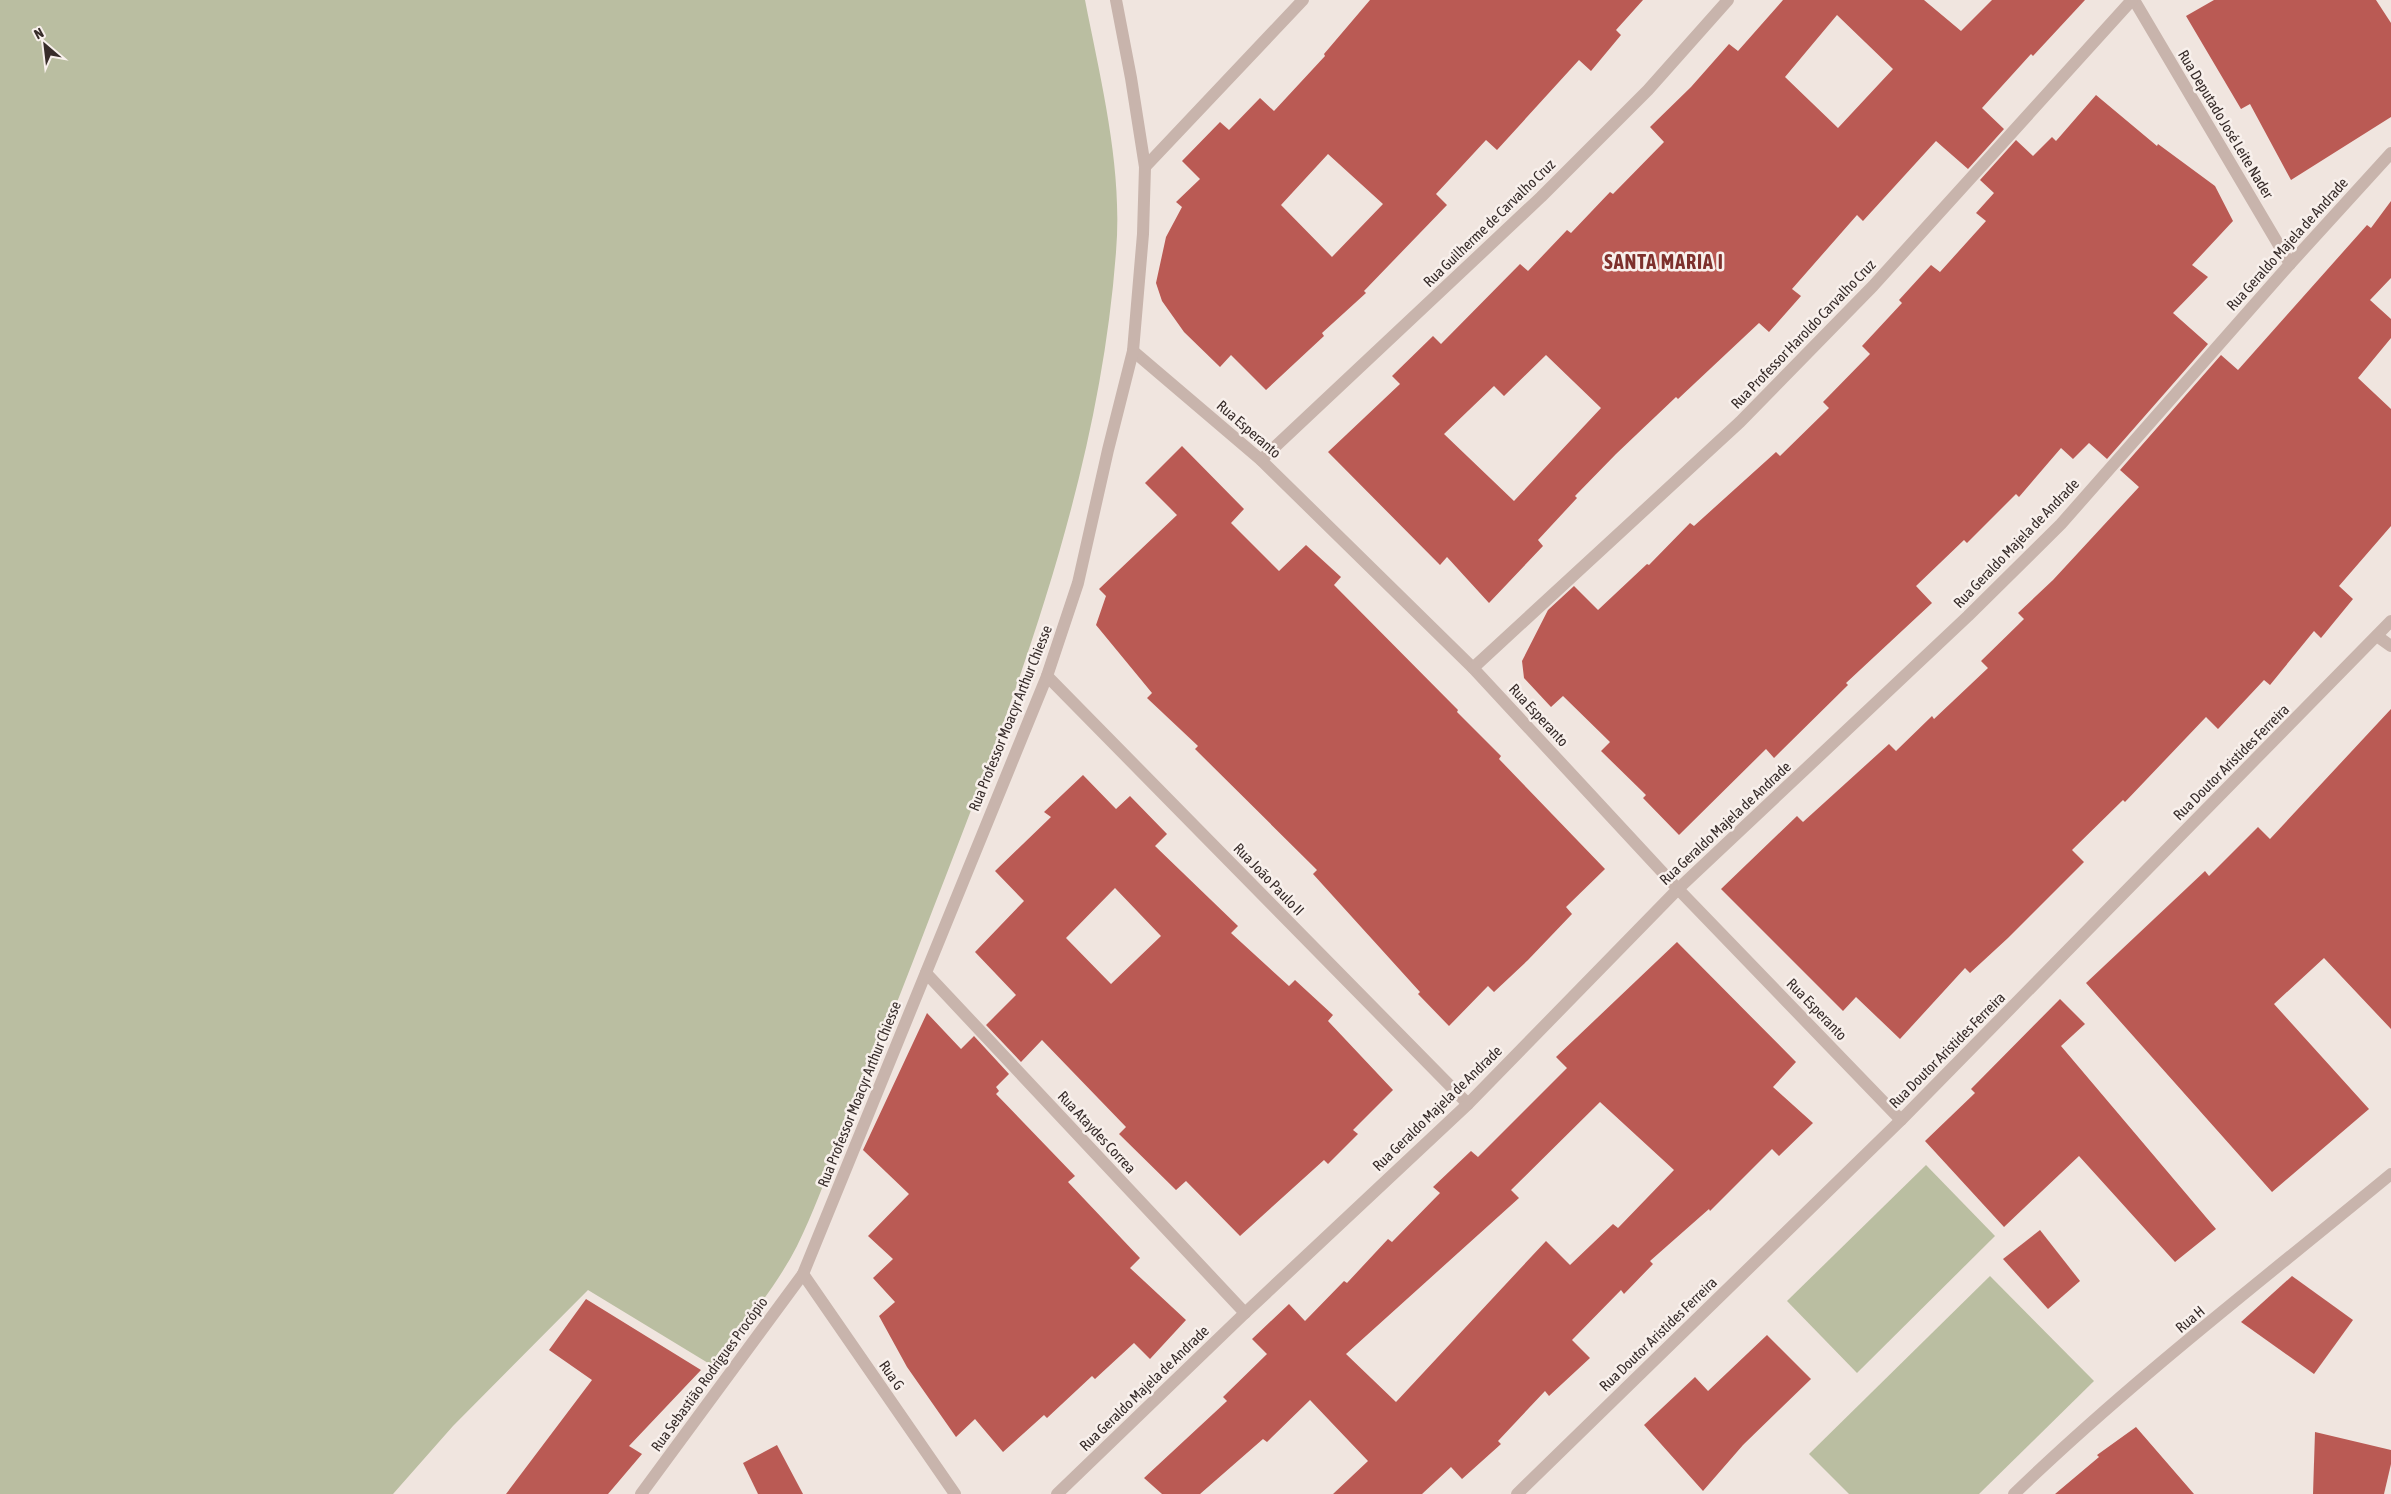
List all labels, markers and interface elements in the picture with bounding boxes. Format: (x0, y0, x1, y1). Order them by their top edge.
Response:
north arrow (20, 20, 70, 70)
text: N (31, 25, 46, 43)
street label: Rua Deputado José Leite Nader (2175, 47, 2277, 202)
street label: Rua Guilherme de Carvalho Cruz (1420, 155, 1559, 290)
street label: Rua Geraldo Majela de Andrade (2223, 174, 2351, 314)
district label: SANTA MARIA I (1604, 250, 1724, 273)
street label: Rua Professor Haroldo Carvalho Cruz (1727, 256, 1879, 412)
street label: Rua Esperanto (1214, 397, 1284, 461)
street label: Rua Geraldo Majela de Andrade (1950, 475, 2082, 611)
street label: Rua Professor Moacyr Arthur Chiesse (965, 623, 1055, 813)
street label: Rua Esperanto (1506, 680, 1572, 750)
street label: Rua Doutor Aristides Ferreira (2170, 701, 2292, 823)
street label: Rua Geraldo Majela de Andrade (1656, 758, 1794, 888)
street label: Rua João Paulo II (1230, 839, 1308, 919)
street label: Rua Esperanto (1783, 975, 1851, 1043)
street label: Rua Doutor Aristides Ferreira (1886, 989, 2008, 1111)
street label: Rua Professor Moacyr Arthur Chiesse (814, 999, 904, 1189)
street label: Rua Geraldo Majela de Andrade (1369, 1042, 1505, 1174)
street label: Rua Ataydes Correa (1055, 1087, 1139, 1177)
street label: Rua Doutor Aristides Ferreira (1596, 1274, 1720, 1394)
street label: Rua Sebastião Rodrigues Procópio (647, 1294, 771, 1454)
street label: Rua H (2172, 1302, 2208, 1336)
street label: Rua Geraldo Majela de Andrade (1076, 1322, 1212, 1454)
street label: Rua G (876, 1357, 908, 1393)

